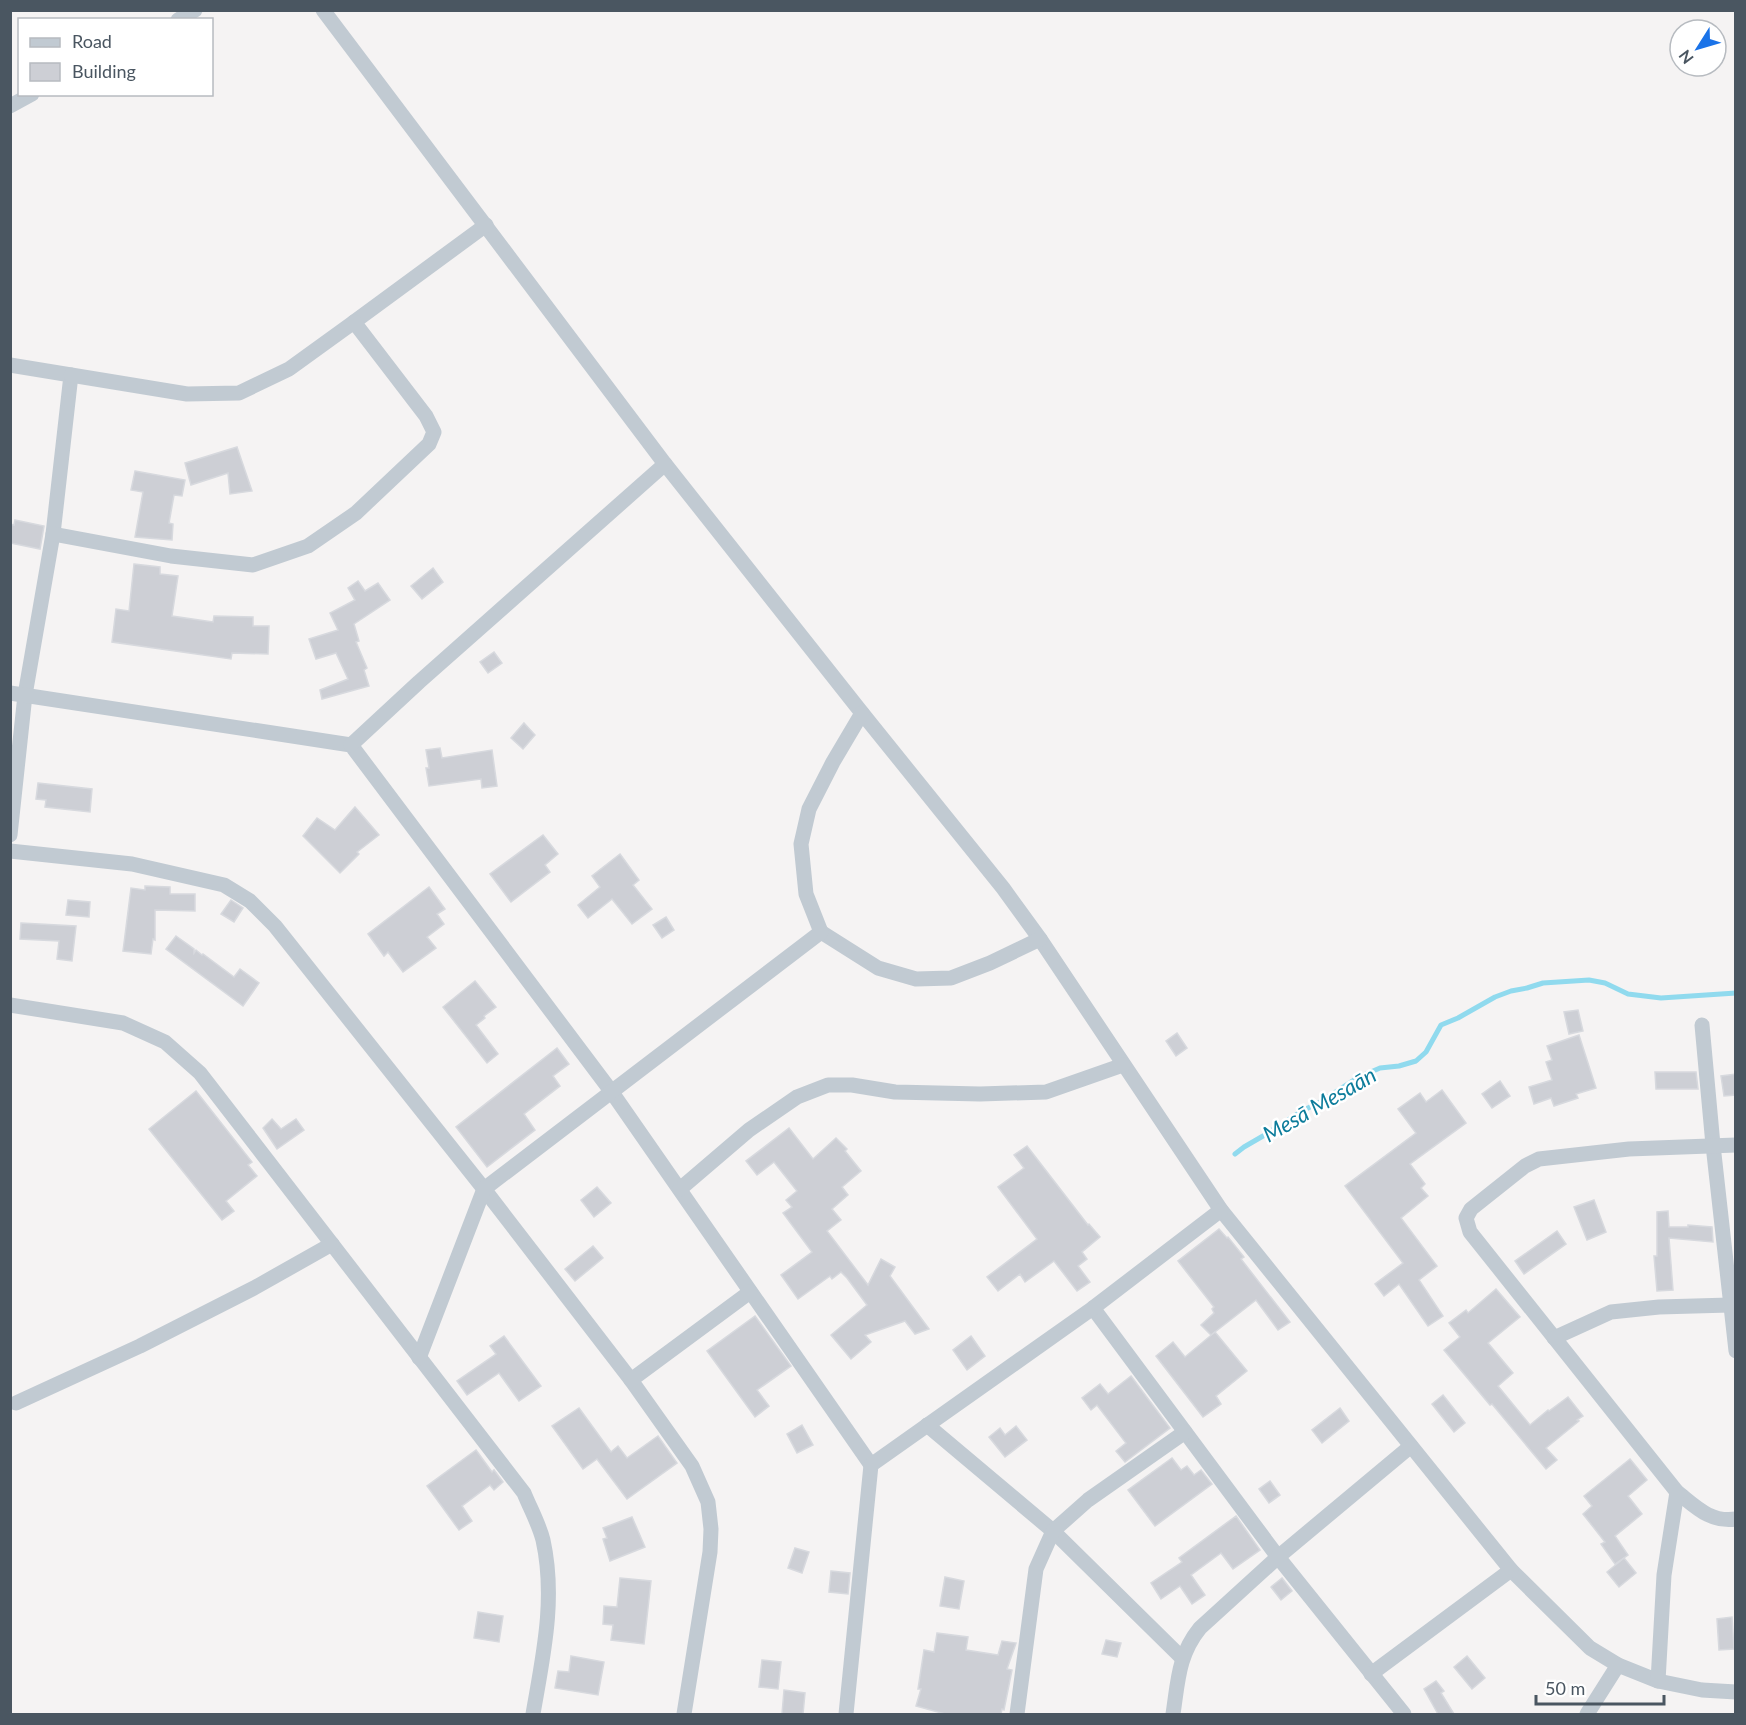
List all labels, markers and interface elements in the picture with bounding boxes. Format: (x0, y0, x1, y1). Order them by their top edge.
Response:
legend (18, 18, 213, 96)
north arrow (1668, 18, 1728, 78)
text: Road (72, 30, 112, 52)
text: N (1674, 47, 1697, 68)
text: Building (72, 60, 136, 82)
water label: Mesā Mesaān (1257, 1061, 1381, 1147)
scale bar (1536, 1668, 1664, 1706)
text: 50 m (1545, 1677, 1585, 1699)

